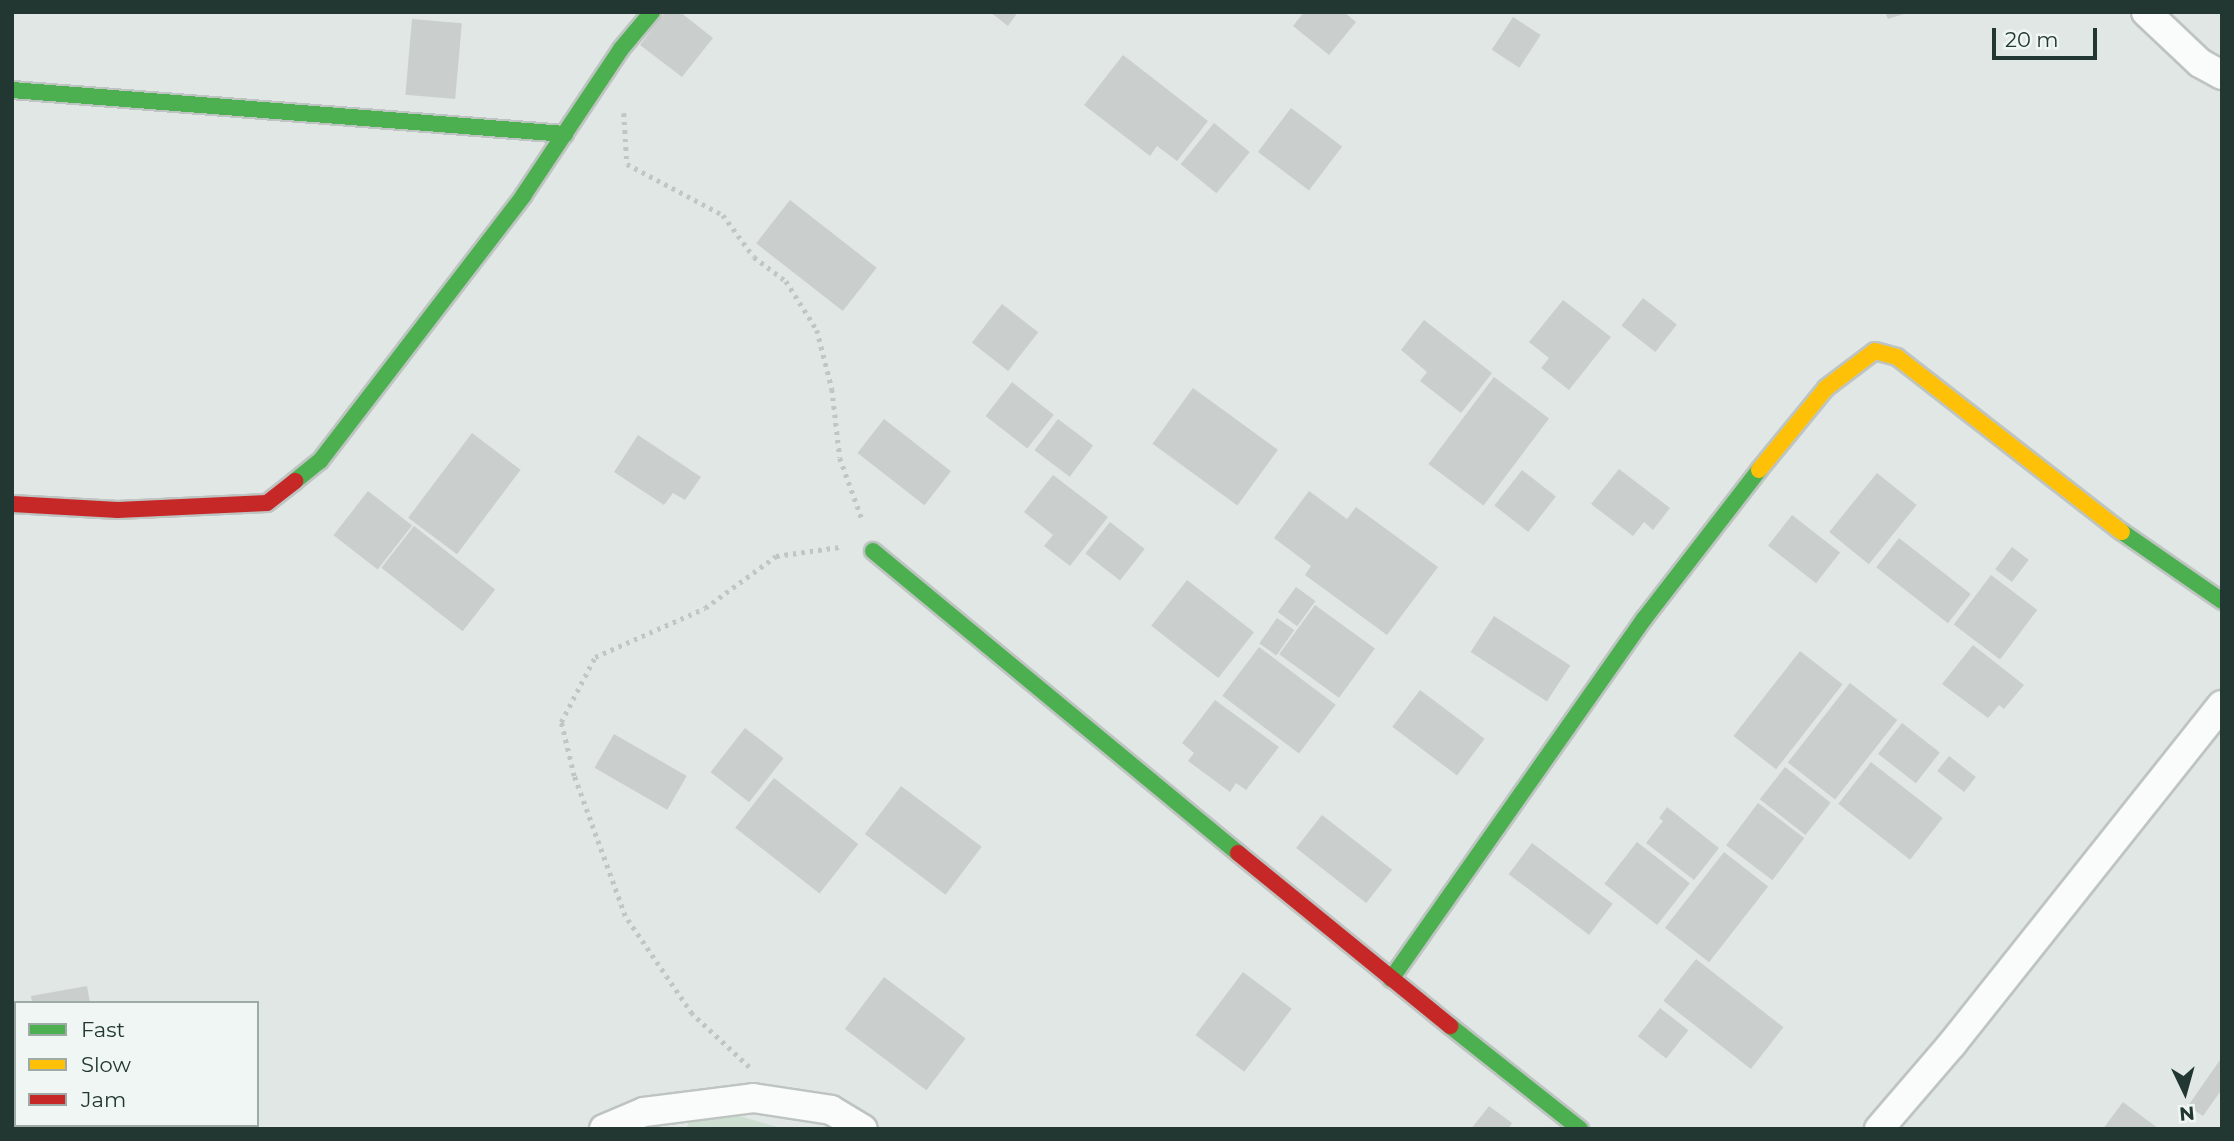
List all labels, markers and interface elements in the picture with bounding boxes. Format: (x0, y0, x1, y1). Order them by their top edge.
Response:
scale bar (1996, 14, 2101, 58)
text: 20 m (2005, 27, 2059, 52)
legend (14, 1001, 259, 1127)
text: Fast (81, 1017, 125, 1042)
text: Slow (81, 1052, 131, 1077)
north arrow (2150, 1057, 2220, 1127)
text: Jam (81, 1087, 126, 1112)
text: N (2178, 1101, 2196, 1126)

